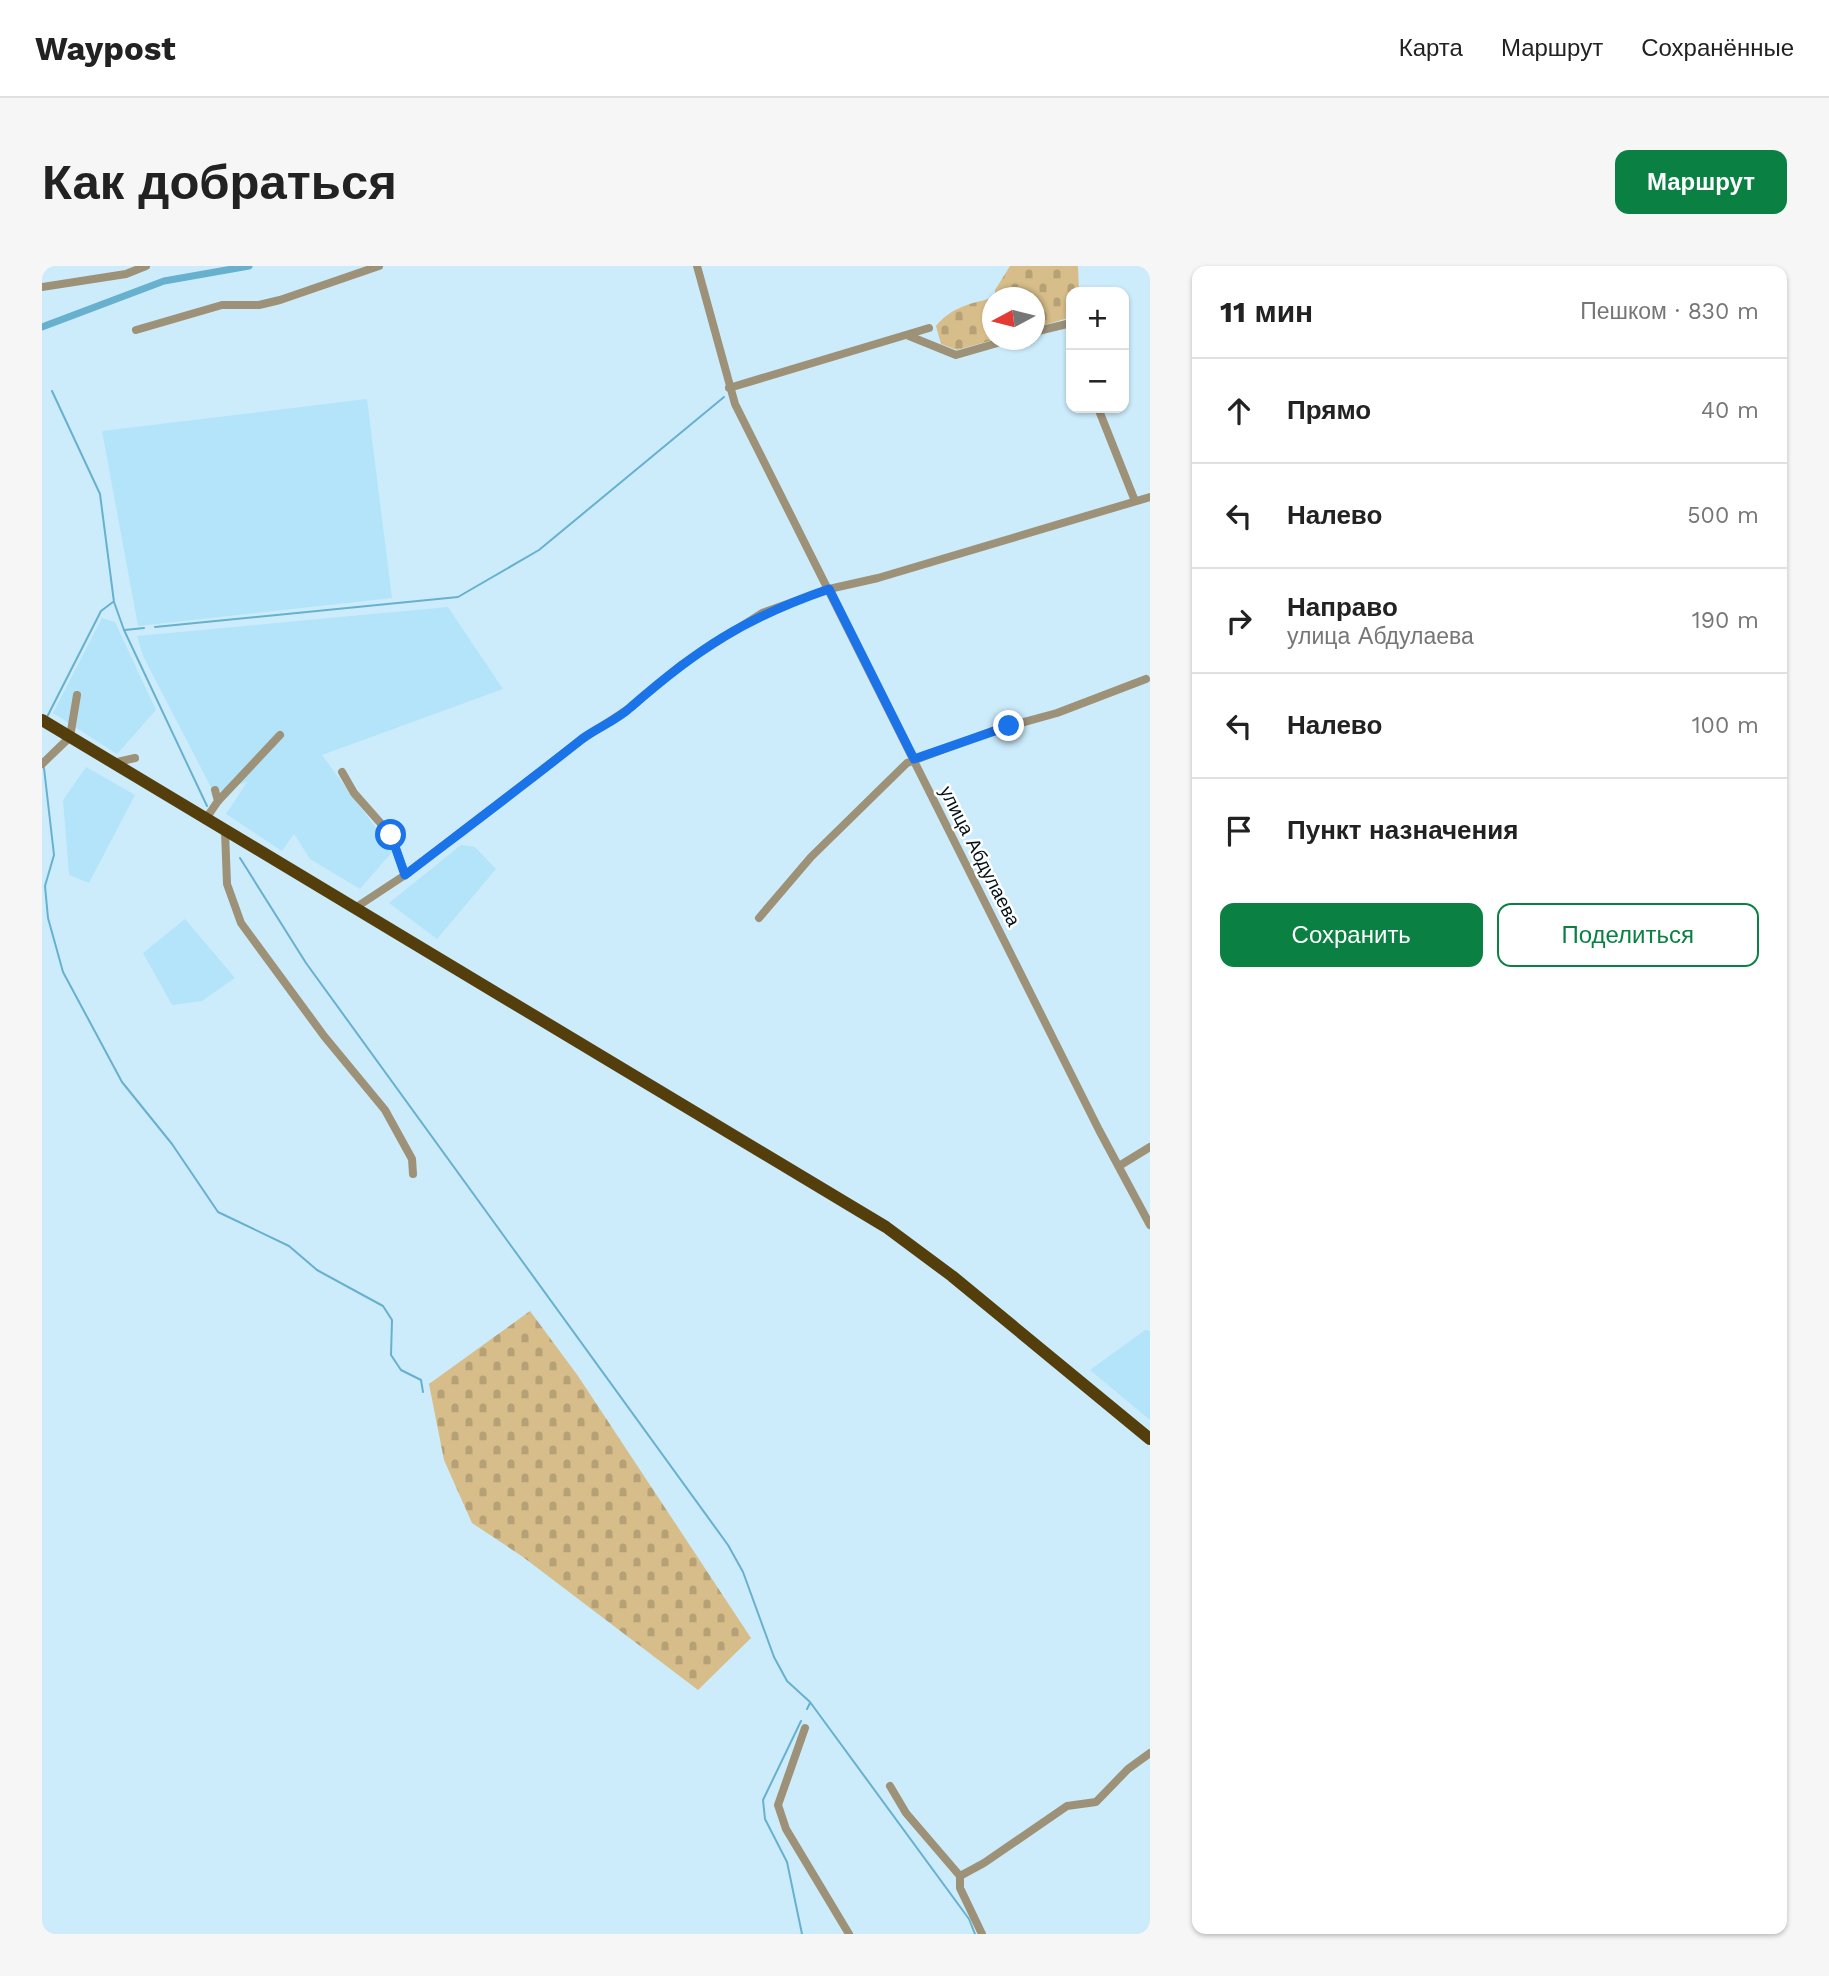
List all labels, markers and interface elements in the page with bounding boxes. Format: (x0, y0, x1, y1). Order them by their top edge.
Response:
text: Waypost (35, 29, 176, 68)
text: Карта (1399, 34, 1463, 62)
text: Маршрут (1501, 34, 1603, 62)
text: Сохранённые (1641, 34, 1794, 62)
button: Маршрут (1615, 150, 1787, 214)
text: Как добраться (42, 153, 397, 211)
north arrow (982, 287, 1045, 350)
map controls (1066, 287, 1129, 413)
button: + (1066, 287, 1129, 350)
text: 11 мин (1220, 294, 1313, 329)
text: Пешком · 830 m (1580, 298, 1759, 325)
button: − (1066, 350, 1129, 413)
icon: ahead (1220, 392, 1258, 430)
text: Прямо (1287, 395, 1371, 425)
text: 40 m (1701, 397, 1759, 424)
icon: left (1220, 497, 1258, 535)
text: Налево (1287, 500, 1382, 530)
text: 500 m (1687, 502, 1759, 529)
text: Направо (1287, 592, 1398, 622)
icon: right (1220, 602, 1258, 640)
text: 190 m (1692, 607, 1759, 634)
text: улица Абдулаева (1287, 623, 1474, 650)
icon: left (1220, 707, 1258, 745)
route end (993, 710, 1024, 741)
text: Налево (1287, 710, 1382, 740)
text: 100 m (1692, 712, 1759, 739)
street label: улица Абдулаева (935, 782, 1025, 930)
icon: arrive (1220, 812, 1258, 850)
text: Пункт назначения (1287, 815, 1518, 845)
route start (375, 819, 406, 850)
button: Сохранить (1220, 903, 1483, 967)
button: Поделиться (1497, 903, 1759, 967)

